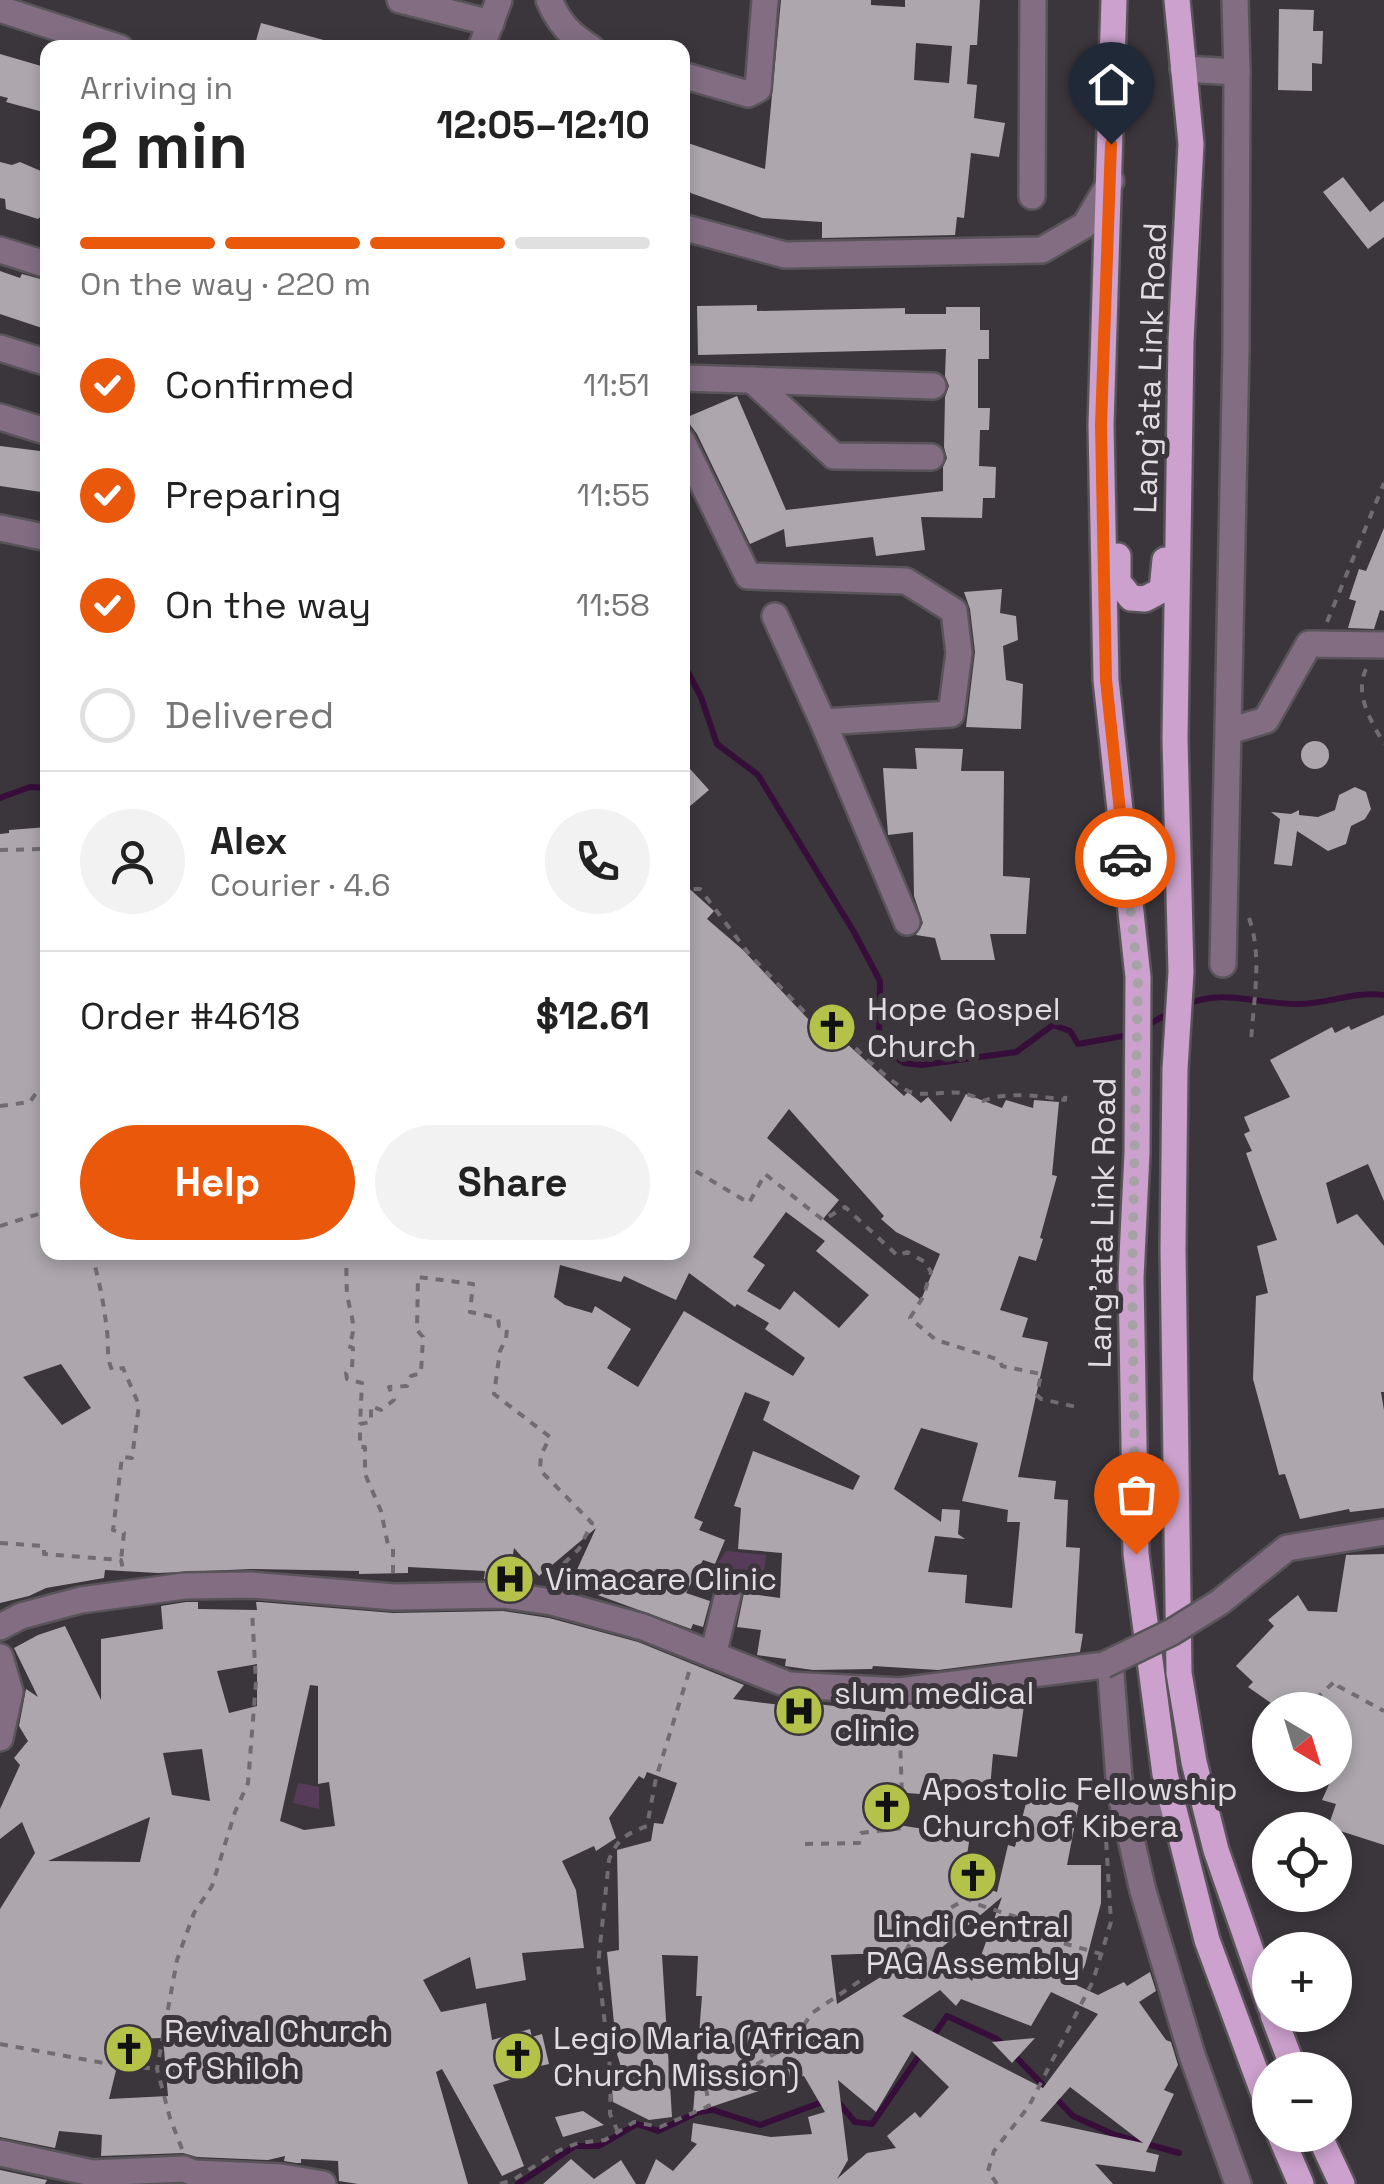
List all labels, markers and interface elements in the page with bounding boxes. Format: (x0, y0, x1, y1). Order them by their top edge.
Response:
pin (1069, 42, 1154, 145)
icon: home (1084, 57, 1139, 112)
text: Arriving in (80, 68, 233, 108)
text: 12:05–12:10 (436, 101, 650, 149)
text: 2 min (80, 104, 248, 187)
street label: Lang'ata Link Road (1125, 222, 1175, 514)
text: On the way · 220 m (80, 264, 371, 304)
icon: check (80, 358, 135, 413)
text: Confirmed (165, 361, 355, 409)
text: 11:51 (583, 365, 650, 405)
icon: check (80, 468, 135, 523)
text: Preparing (165, 471, 342, 519)
text: 11:55 (577, 475, 650, 515)
icon: check (80, 578, 135, 633)
text: On the way (165, 581, 371, 629)
text: 11:58 (576, 585, 650, 625)
text: Delivered (165, 691, 334, 739)
courier (1075, 808, 1175, 908)
button: person (80, 809, 185, 914)
button: phone (545, 809, 650, 914)
text: Alex (210, 817, 287, 865)
icon: car (1098, 831, 1153, 886)
text: Courier · 4.6 (210, 865, 391, 905)
place label: Hope Gospel Church (867, 989, 1061, 1066)
text: Order #4618 (80, 992, 300, 1040)
text: $12.61 (536, 992, 650, 1040)
church icon: Hope Gospel Church (806, 1001, 858, 1053)
street label: Lang'ata Link Road (1079, 1077, 1125, 1369)
button: Help (80, 1125, 355, 1240)
button: Share (375, 1125, 650, 1240)
pin (1094, 1452, 1179, 1555)
icon: bag (1109, 1467, 1164, 1522)
hospital icon: Vimacare Clinic (484, 1553, 536, 1605)
place label: Vimacare Clinic (545, 1559, 777, 1599)
place label: slum medical clinic (834, 1673, 1034, 1750)
hospital icon: slum medical clinic (773, 1685, 825, 1737)
north arrow (1252, 1692, 1352, 1792)
map controls (1252, 1692, 1352, 2152)
place label: Apostolic Fellowship Church of Kibera (922, 1769, 1238, 1846)
church icon: Apostolic Fellowship Church of Kibera (861, 1781, 913, 1833)
button: locate (1252, 1812, 1352, 1912)
church icon: Lindi Central PAG Assembly (947, 1850, 999, 1902)
place label: Lindi Central PAG Assembly (866, 1906, 1080, 1983)
button: + (1252, 1932, 1352, 2032)
place label: Revival Church of Shiloh (164, 2011, 389, 2088)
place label: Legio Maria (African Church Mission) (553, 2018, 861, 2095)
church icon: Revival Church of Shiloh (103, 2023, 155, 2075)
church icon: Legio Maria (African Church Mission) (492, 2030, 544, 2082)
button: − (1252, 2052, 1352, 2152)

